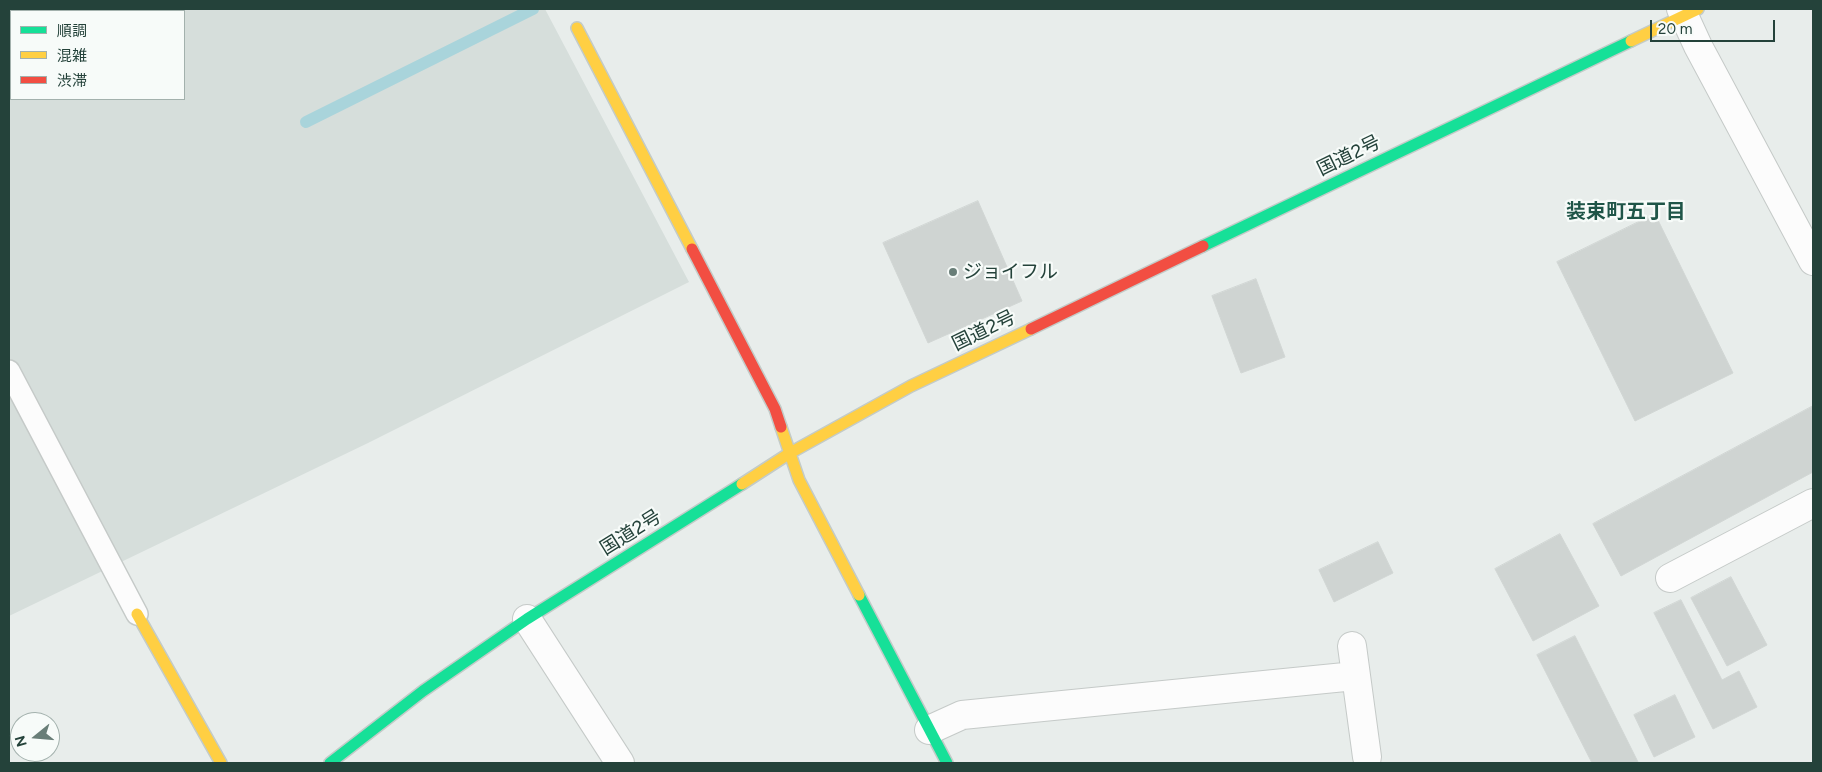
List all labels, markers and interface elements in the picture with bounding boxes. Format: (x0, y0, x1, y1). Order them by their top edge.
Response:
legend (10, 10, 185, 100)
scale bar (1652, 10, 1777, 42)
text: 20 m (1658, 20, 1692, 38)
text: 順調 (57, 22, 87, 40)
text: 混雑 (57, 47, 87, 65)
text: 渋滞 (57, 72, 87, 90)
street label: 国道2号 (1314, 131, 1384, 181)
district label: 装束町五丁目 (1566, 200, 1686, 224)
place label: ジョイフル (963, 261, 1058, 283)
marker: ジョイフル (947, 266, 959, 278)
street label: 国道2号 (949, 306, 1019, 356)
street label: 国道2号 (596, 505, 666, 561)
north arrow (10, 712, 60, 762)
text: N (11, 734, 31, 749)

